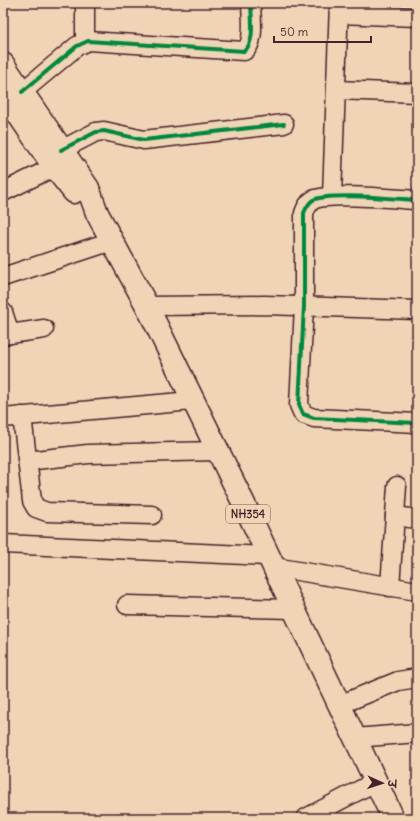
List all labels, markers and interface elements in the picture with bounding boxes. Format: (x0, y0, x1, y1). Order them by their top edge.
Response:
scale bar (274, 18, 371, 44)
text: 50 m (280, 24, 309, 39)
road number: NH354 (226, 505, 270, 523)
north arrow (362, 763, 402, 803)
text: उ (385, 778, 399, 789)

